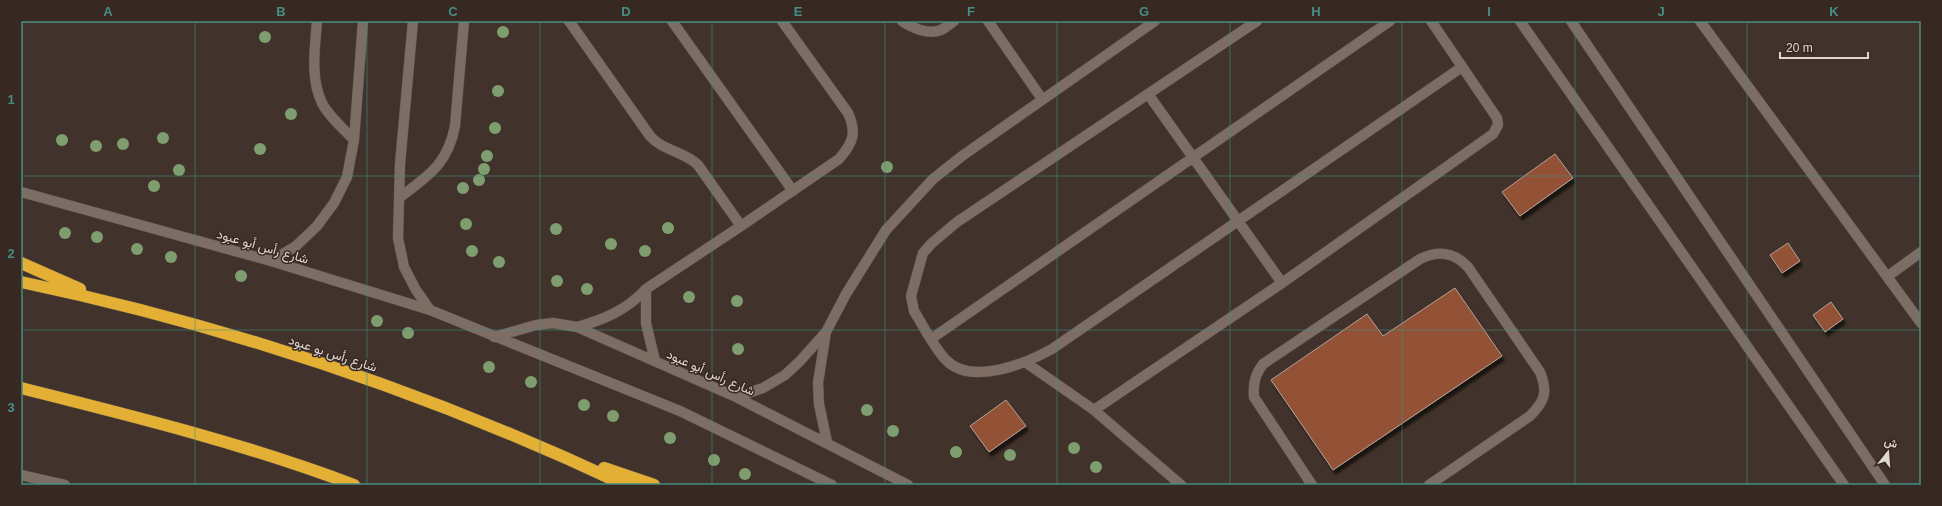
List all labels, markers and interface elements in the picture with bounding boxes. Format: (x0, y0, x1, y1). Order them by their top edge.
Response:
text: A (103, 4, 113, 19)
text: B (276, 4, 286, 19)
text: C (448, 4, 458, 19)
text: D (621, 4, 631, 19)
text: E (794, 4, 803, 19)
text: F (967, 4, 975, 19)
text: G (1139, 4, 1149, 19)
text: H (1311, 4, 1321, 19)
text: I (1487, 4, 1491, 19)
text: J (1657, 4, 1665, 19)
text: K (1829, 4, 1839, 19)
scale bar (1780, 34, 1868, 60)
text: 20 m (1786, 41, 1813, 55)
text: 1 (7, 92, 15, 107)
street label: شارع رأس أبو عبود (215, 226, 311, 269)
text: 2 (7, 246, 15, 261)
street label: شارع رأس بو عبود (286, 332, 379, 377)
street label: شارع رأس أبو عبود (664, 346, 757, 400)
text: 3 (7, 400, 15, 415)
north arrow (1868, 432, 1908, 472)
text: ش (1883, 435, 1899, 451)

